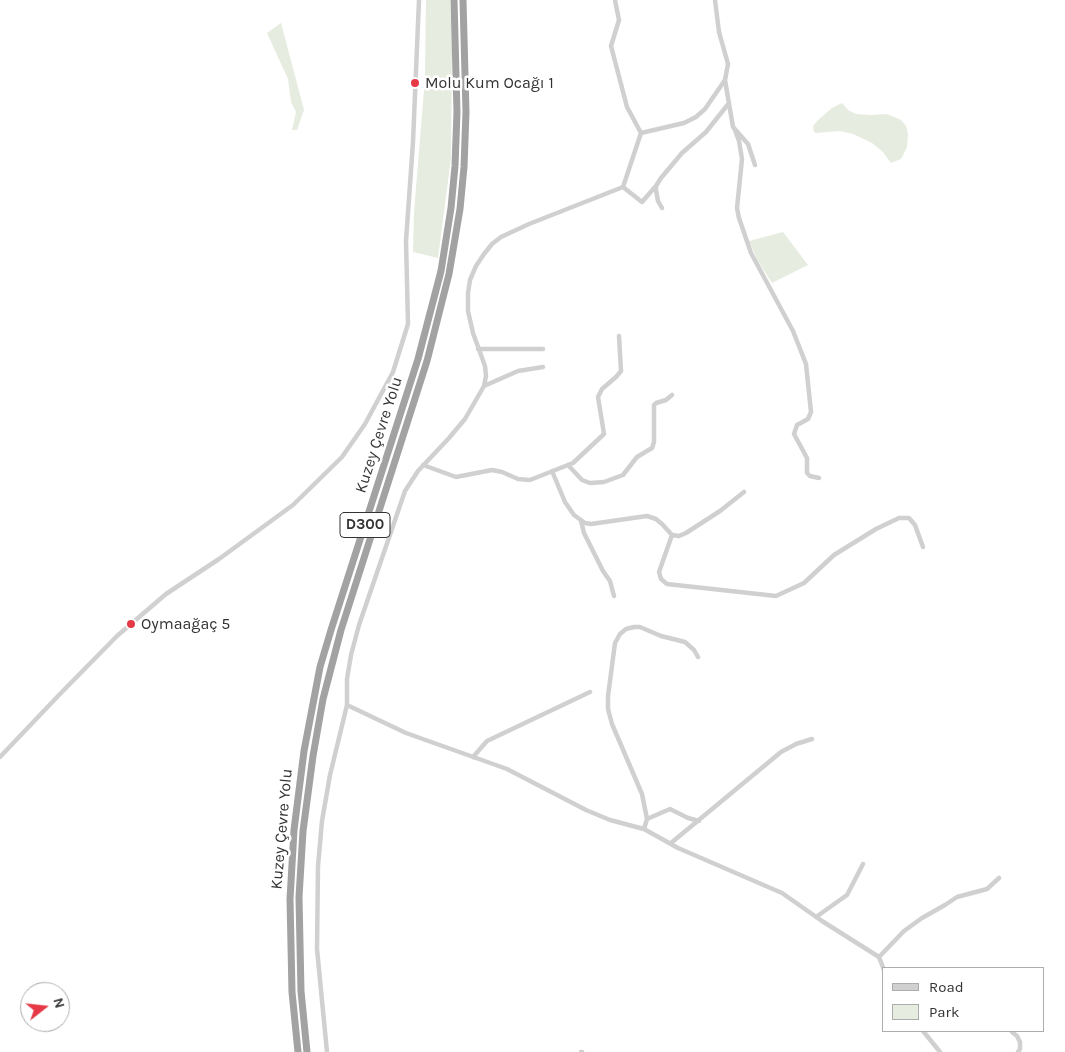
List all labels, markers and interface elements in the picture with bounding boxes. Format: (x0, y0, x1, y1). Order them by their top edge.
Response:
place label: Molu Kum Ocağı 1 (425, 73, 554, 93)
marker: Molu Kum Ocağı 1 (409, 77, 421, 89)
street label: Kuzey Çevre Yolu (351, 375, 407, 495)
road number: D300 (340, 512, 390, 538)
place label: Oymaağaç 5 (141, 614, 230, 634)
marker: Oymaağaç 5 (125, 618, 137, 630)
street label: Kuzey Çevre Yolu (267, 768, 297, 890)
legend (882, 967, 1045, 1032)
text: Road (929, 978, 964, 996)
north arrow (20, 982, 70, 1032)
text: N (49, 996, 68, 1010)
text: Park (929, 1003, 959, 1021)

